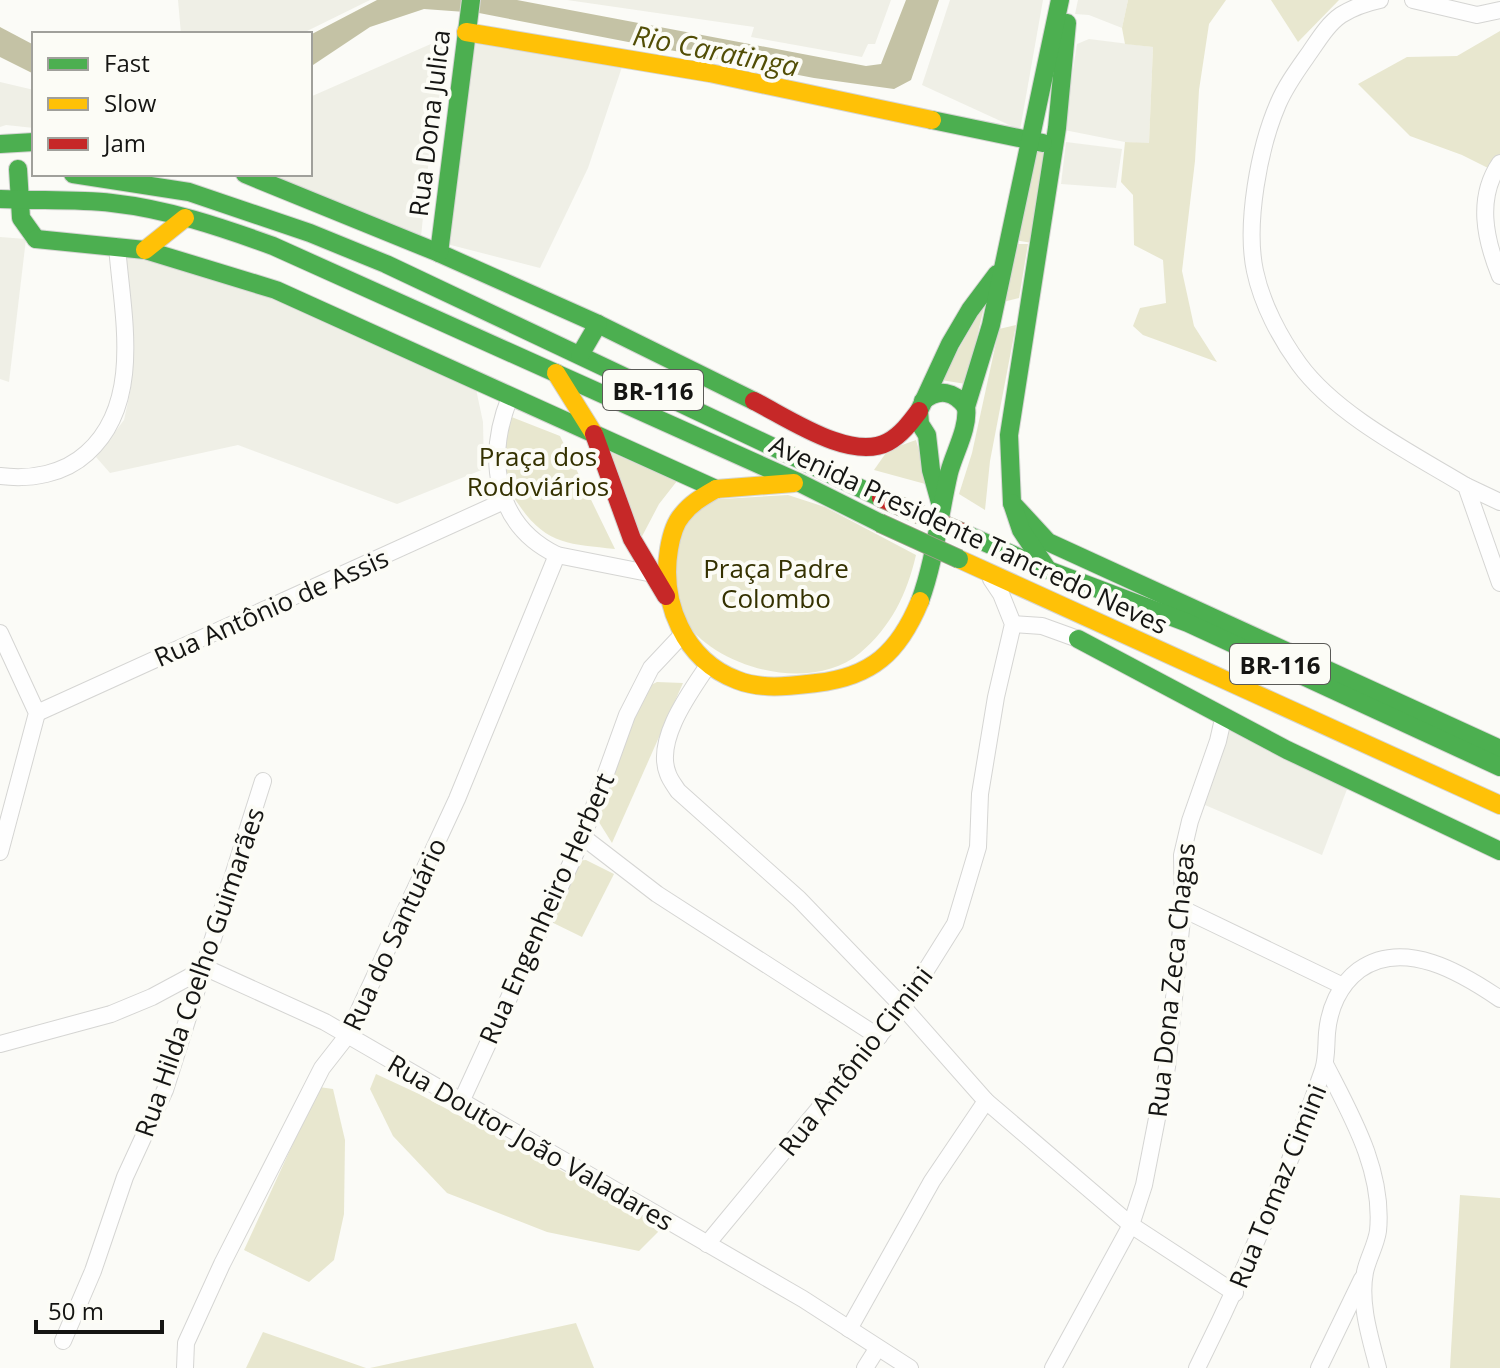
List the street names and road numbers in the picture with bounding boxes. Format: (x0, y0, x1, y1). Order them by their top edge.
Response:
street label: Rua Dona Julica (400, 28, 458, 218)
road number: BR-116 (603, 370, 703, 410)
street label: Avenida Presidente Tancredo Neves (764, 426, 1174, 642)
street label: Rua Antônio de Assis (148, 539, 394, 675)
road number: BR-116 (1230, 644, 1330, 684)
street label: Rua Engenheiro Herbert (470, 767, 622, 1049)
street label: Rua Hilda Coelho Guimarães (126, 803, 272, 1141)
street label: Rua do Santuário (334, 832, 454, 1036)
street label: Rua Dona Zeca Chagas (1139, 841, 1203, 1119)
street label: Rua Antônio Cimini (770, 959, 940, 1163)
street label: Rua Doutor João Valadares (382, 1045, 680, 1239)
street label: Rua Tomaz Cimini (1220, 1079, 1334, 1293)

